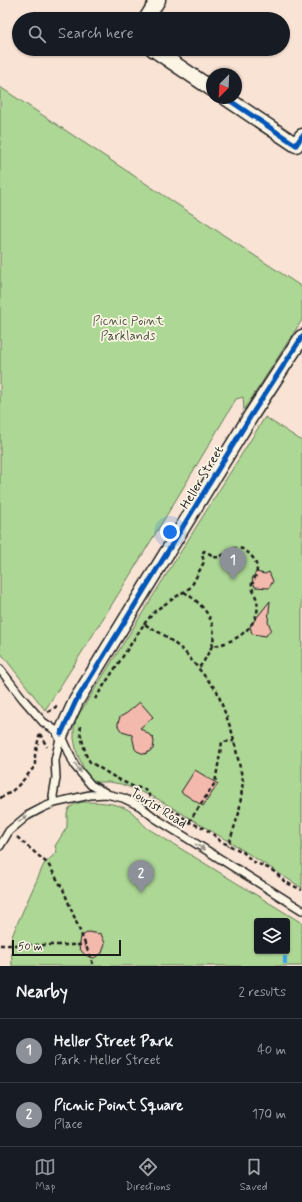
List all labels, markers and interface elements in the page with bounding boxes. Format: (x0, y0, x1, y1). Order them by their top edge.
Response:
search box (12, 12, 290, 56)
icon: search (26, 23, 48, 45)
text: Search here (58, 24, 134, 44)
north arrow (206, 68, 242, 104)
park label: Picnic Point Parklands (92, 313, 164, 345)
street label: Heller Street (177, 443, 228, 512)
your location (160, 522, 180, 542)
pin: 1 (220, 547, 246, 580)
one-way arrow (74, 763, 82, 774)
street label: Tourist Road (127, 784, 190, 832)
one-way arrow (17, 815, 28, 824)
one-way arrow (194, 843, 206, 850)
pin: 2 (128, 860, 154, 893)
map controls (254, 918, 290, 954)
button: layers (254, 918, 290, 954)
scale bar (12, 938, 121, 957)
text: 50 m (18, 940, 43, 954)
text: Nearby (16, 981, 68, 1003)
text: 2 results (239, 984, 286, 1001)
text: Heller Street Park (54, 1032, 173, 1052)
text: 1 (26, 1042, 32, 1059)
text: 40 m (257, 1042, 286, 1059)
text: Park · Heller Street (54, 1052, 160, 1069)
text: Picnic Point Square (54, 1096, 183, 1116)
text: 2 (26, 1106, 32, 1123)
text: 170 m (252, 1106, 286, 1123)
text: Place (54, 1116, 83, 1133)
tab: Map (34, 1156, 56, 1194)
tab: Directions (125, 1156, 171, 1194)
tab: Saved (240, 1156, 267, 1194)

